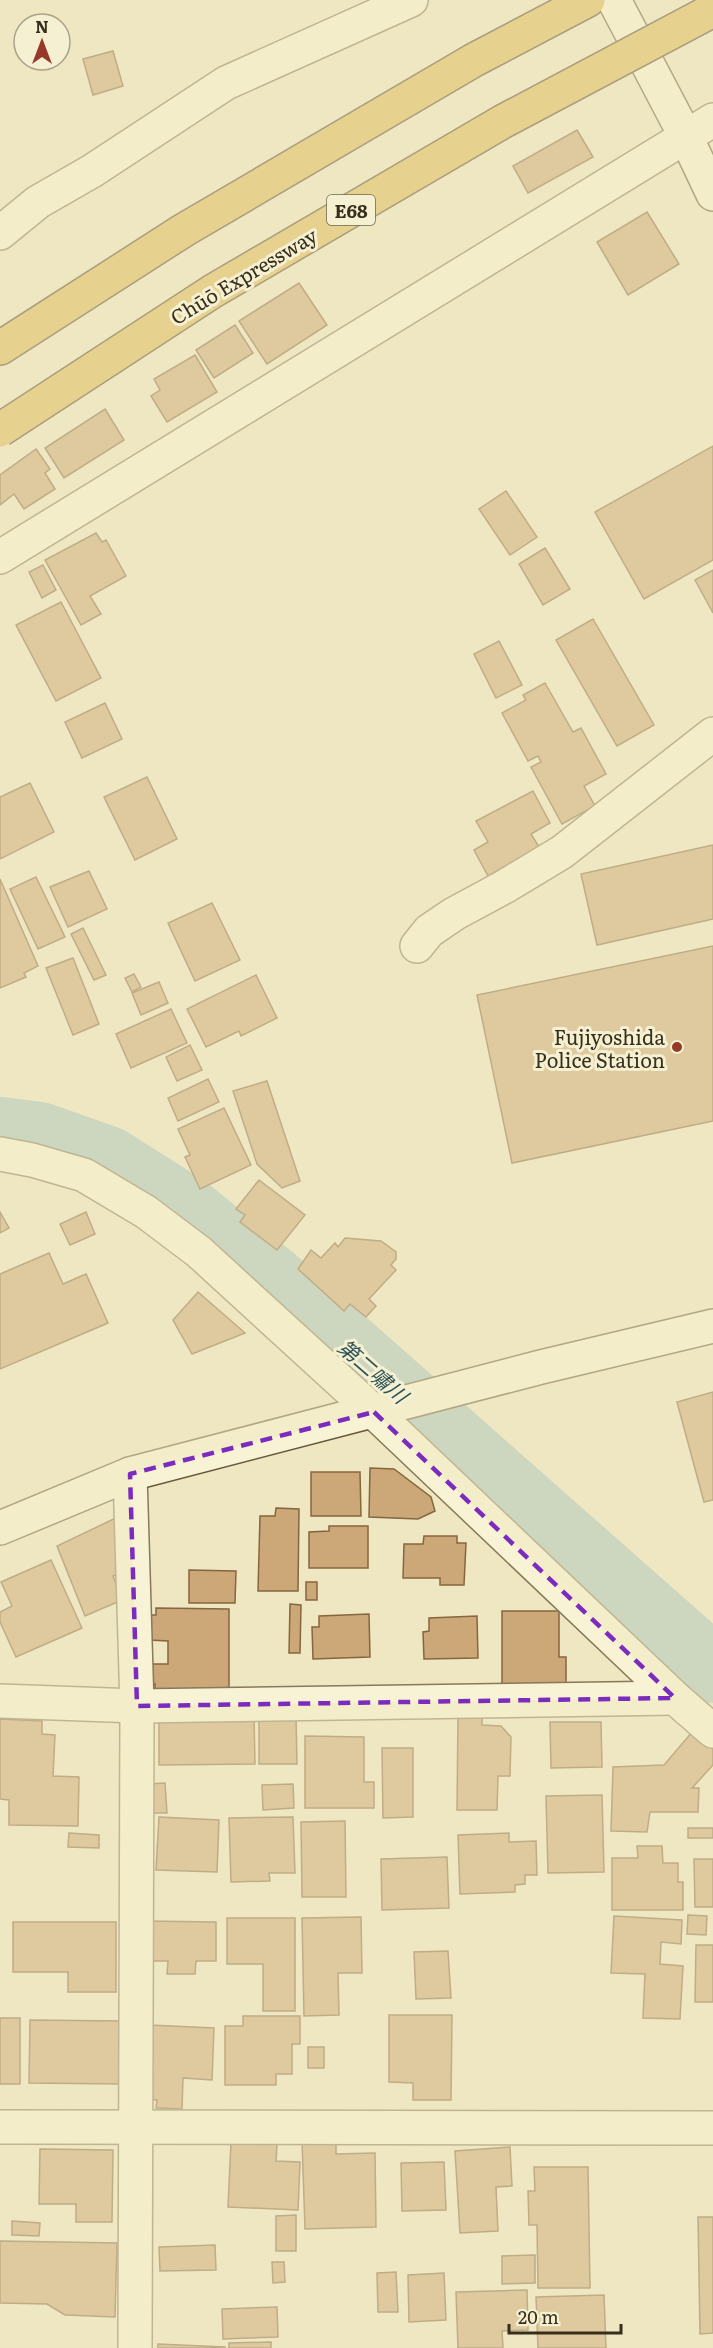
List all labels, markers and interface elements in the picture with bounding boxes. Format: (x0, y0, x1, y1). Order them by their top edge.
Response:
north arrow (12, 12, 72, 72)
text: N (35, 14, 49, 38)
road number: E68 (327, 195, 375, 225)
street label: Chūō Expressway (164, 219, 323, 331)
place label: Fujiyoshida Police Station (535, 1021, 665, 1074)
marker: Fujiyoshida Police Station (670, 1040, 684, 1054)
water label: 第二嘯川 (332, 1331, 417, 1411)
scale bar (509, 2297, 622, 2335)
text: 20 m (518, 2303, 559, 2330)

